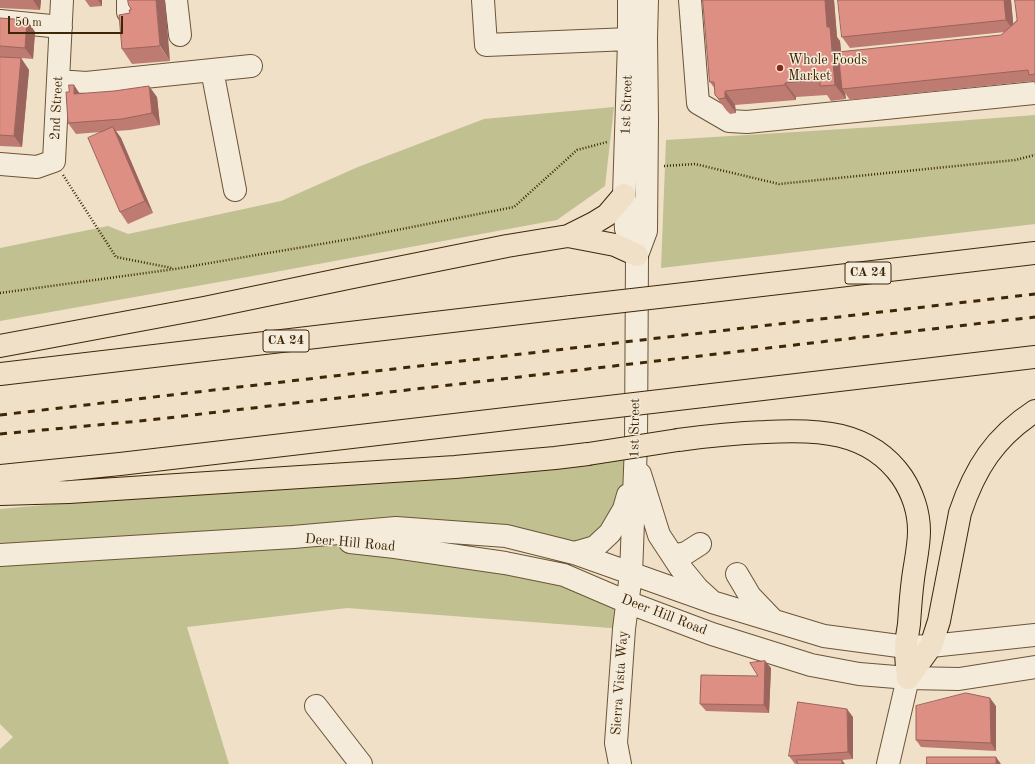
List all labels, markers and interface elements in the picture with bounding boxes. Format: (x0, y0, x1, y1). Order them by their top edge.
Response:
scale bar (10, 8, 125, 34)
text: 50 m (15, 17, 42, 29)
place label: Whole Foods Market (788, 52, 867, 84)
marker: Whole Foods Market (775, 63, 785, 73)
street label: 1st Street (618, 75, 636, 135)
street label: 2nd Street (47, 76, 67, 140)
road number: CA 24 (845, 262, 891, 284)
road number: CA 24 (263, 330, 309, 352)
street label: 1st Street (626, 398, 644, 458)
street label: Deer Hill Road (304, 531, 396, 555)
street label: Deer Hill Road (619, 591, 709, 639)
street label: Sierra Vista Way (608, 630, 632, 736)

